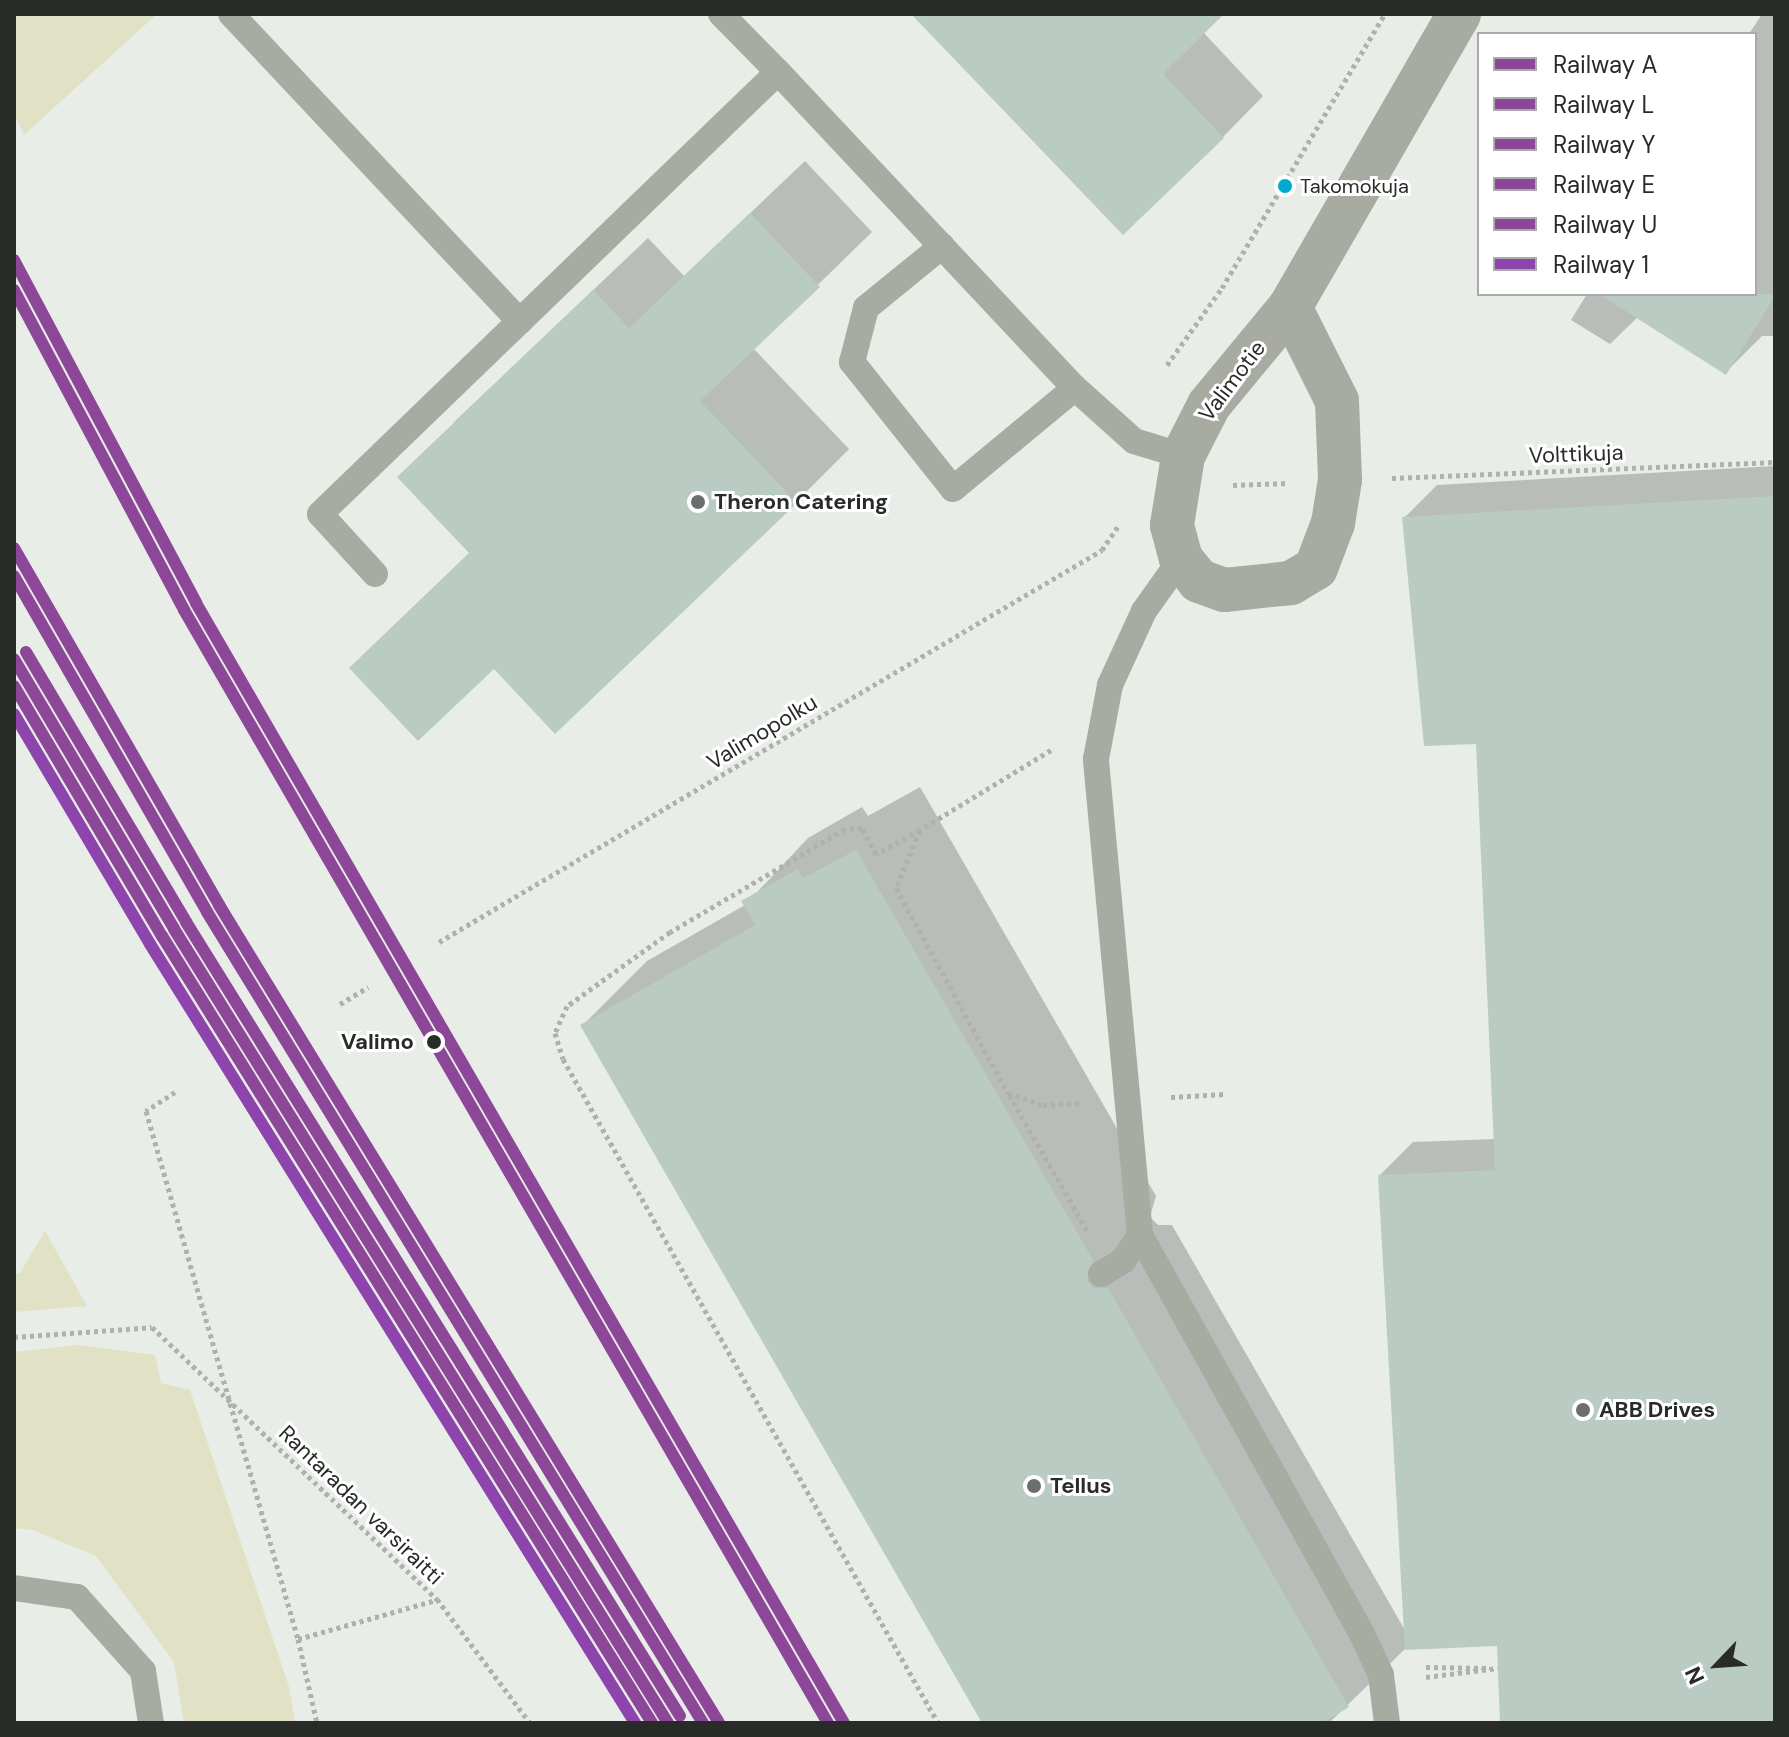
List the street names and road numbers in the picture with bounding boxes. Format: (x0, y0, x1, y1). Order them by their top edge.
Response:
street label: Valimotie (1193, 335, 1271, 427)
street label: Volttikuja (1528, 439, 1624, 469)
street label: Valimopolku (702, 689, 822, 775)
street label: Rantaradan varsiraitti (274, 1420, 448, 1590)

